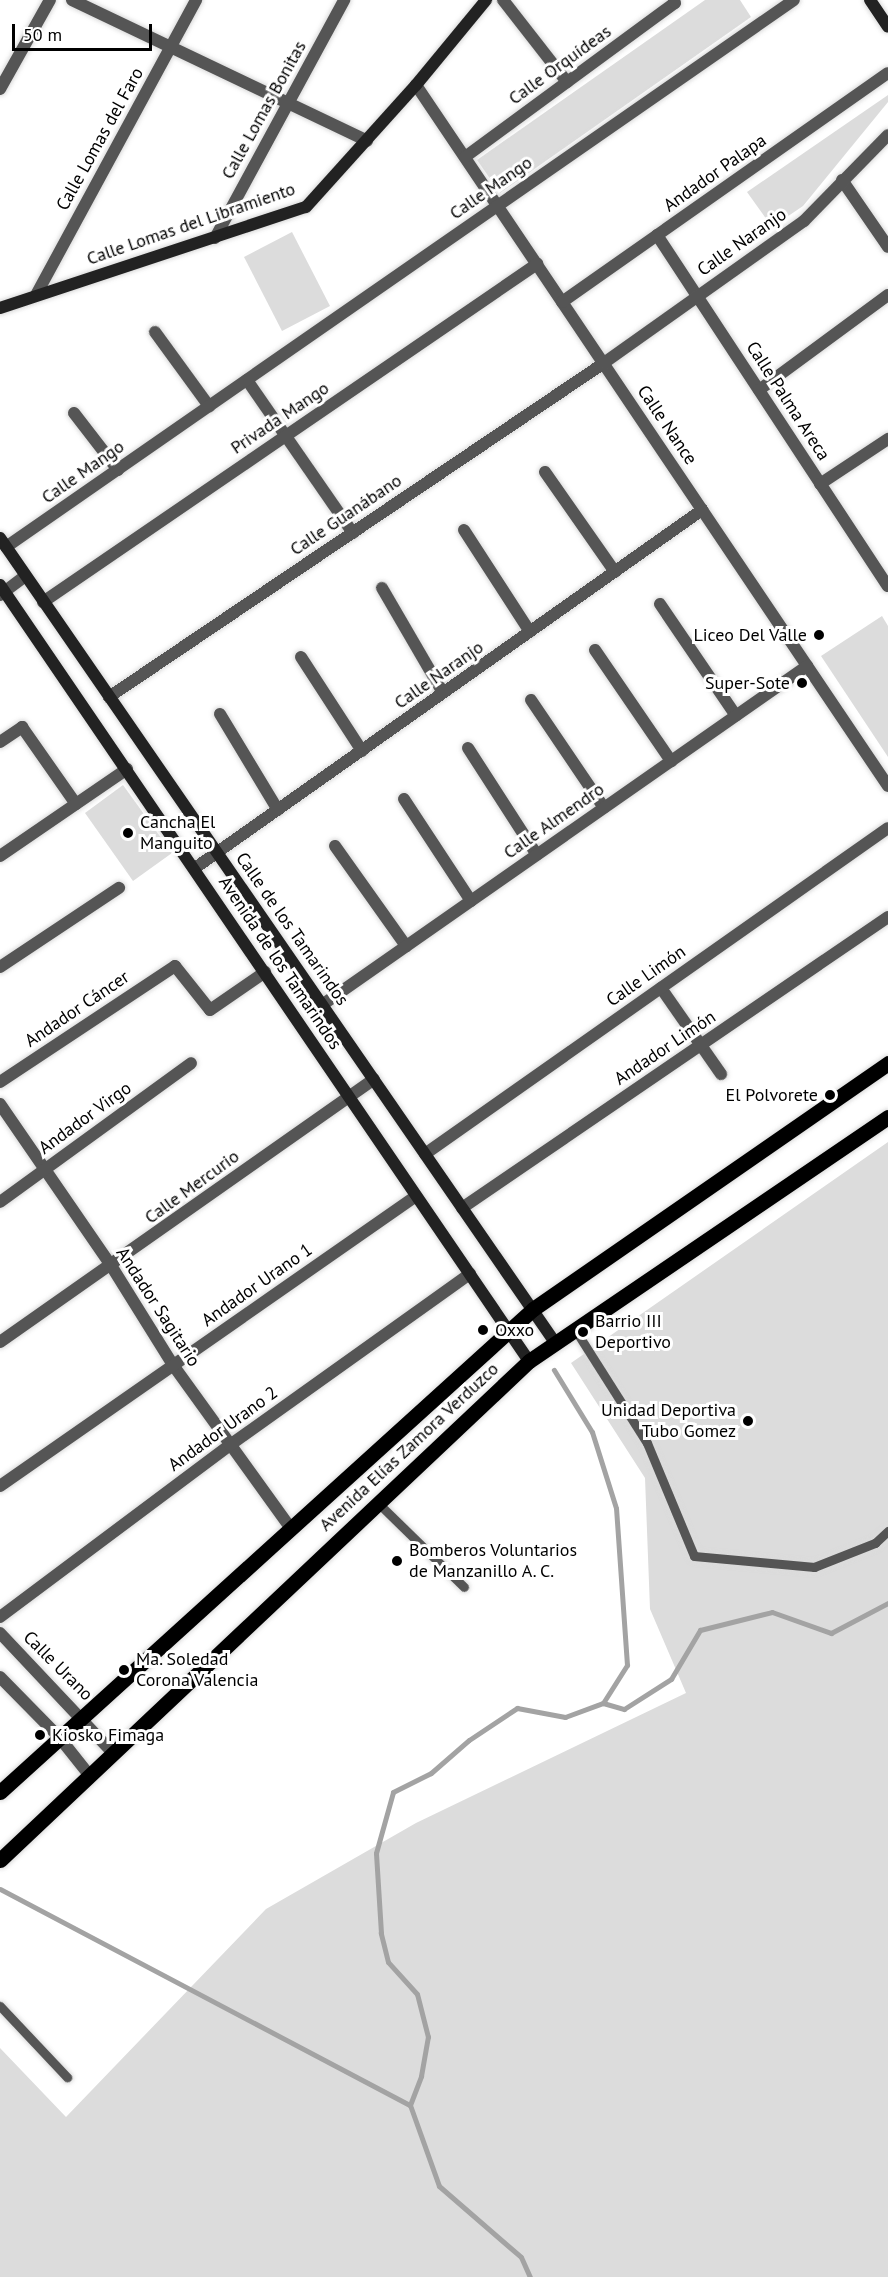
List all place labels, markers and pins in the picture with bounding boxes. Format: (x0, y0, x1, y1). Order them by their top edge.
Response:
place label: Liceo Del Valle (693, 624, 807, 646)
marker: Liceo Del Valle (812, 628, 826, 642)
place label: Super-Sote (705, 672, 790, 694)
marker: Super-Sote (795, 676, 809, 690)
place label: Cancha El Manguito (140, 812, 215, 854)
marker: Cancha El Manguito (121, 826, 135, 840)
place label: El Polvorete (726, 1084, 818, 1106)
marker: El Polvorete (823, 1088, 837, 1102)
place label: Barrio III Deportivo (595, 1311, 671, 1354)
place label: Oxxo (495, 1319, 534, 1341)
marker: Oxxo (476, 1323, 490, 1337)
marker: Barrio III Deportivo (576, 1325, 590, 1339)
place label: Unidad Deportiva Tubo Gomez (601, 1400, 736, 1442)
marker: Unidad Deportiva Tubo Gomez (741, 1414, 755, 1428)
place label: Bomberos Voluntarios de Manzanillo A. C. (409, 1540, 578, 1582)
marker: Bomberos Voluntarios de Manzanillo A. C. (390, 1554, 404, 1568)
place label: Ma. Soledad Corona Valencia (136, 1649, 259, 1692)
marker: Ma. Soledad Corona Valencia (117, 1663, 131, 1677)
place label: Kiosko Fimaga (52, 1724, 164, 1746)
marker: Kiosko Fimaga (33, 1728, 47, 1742)

